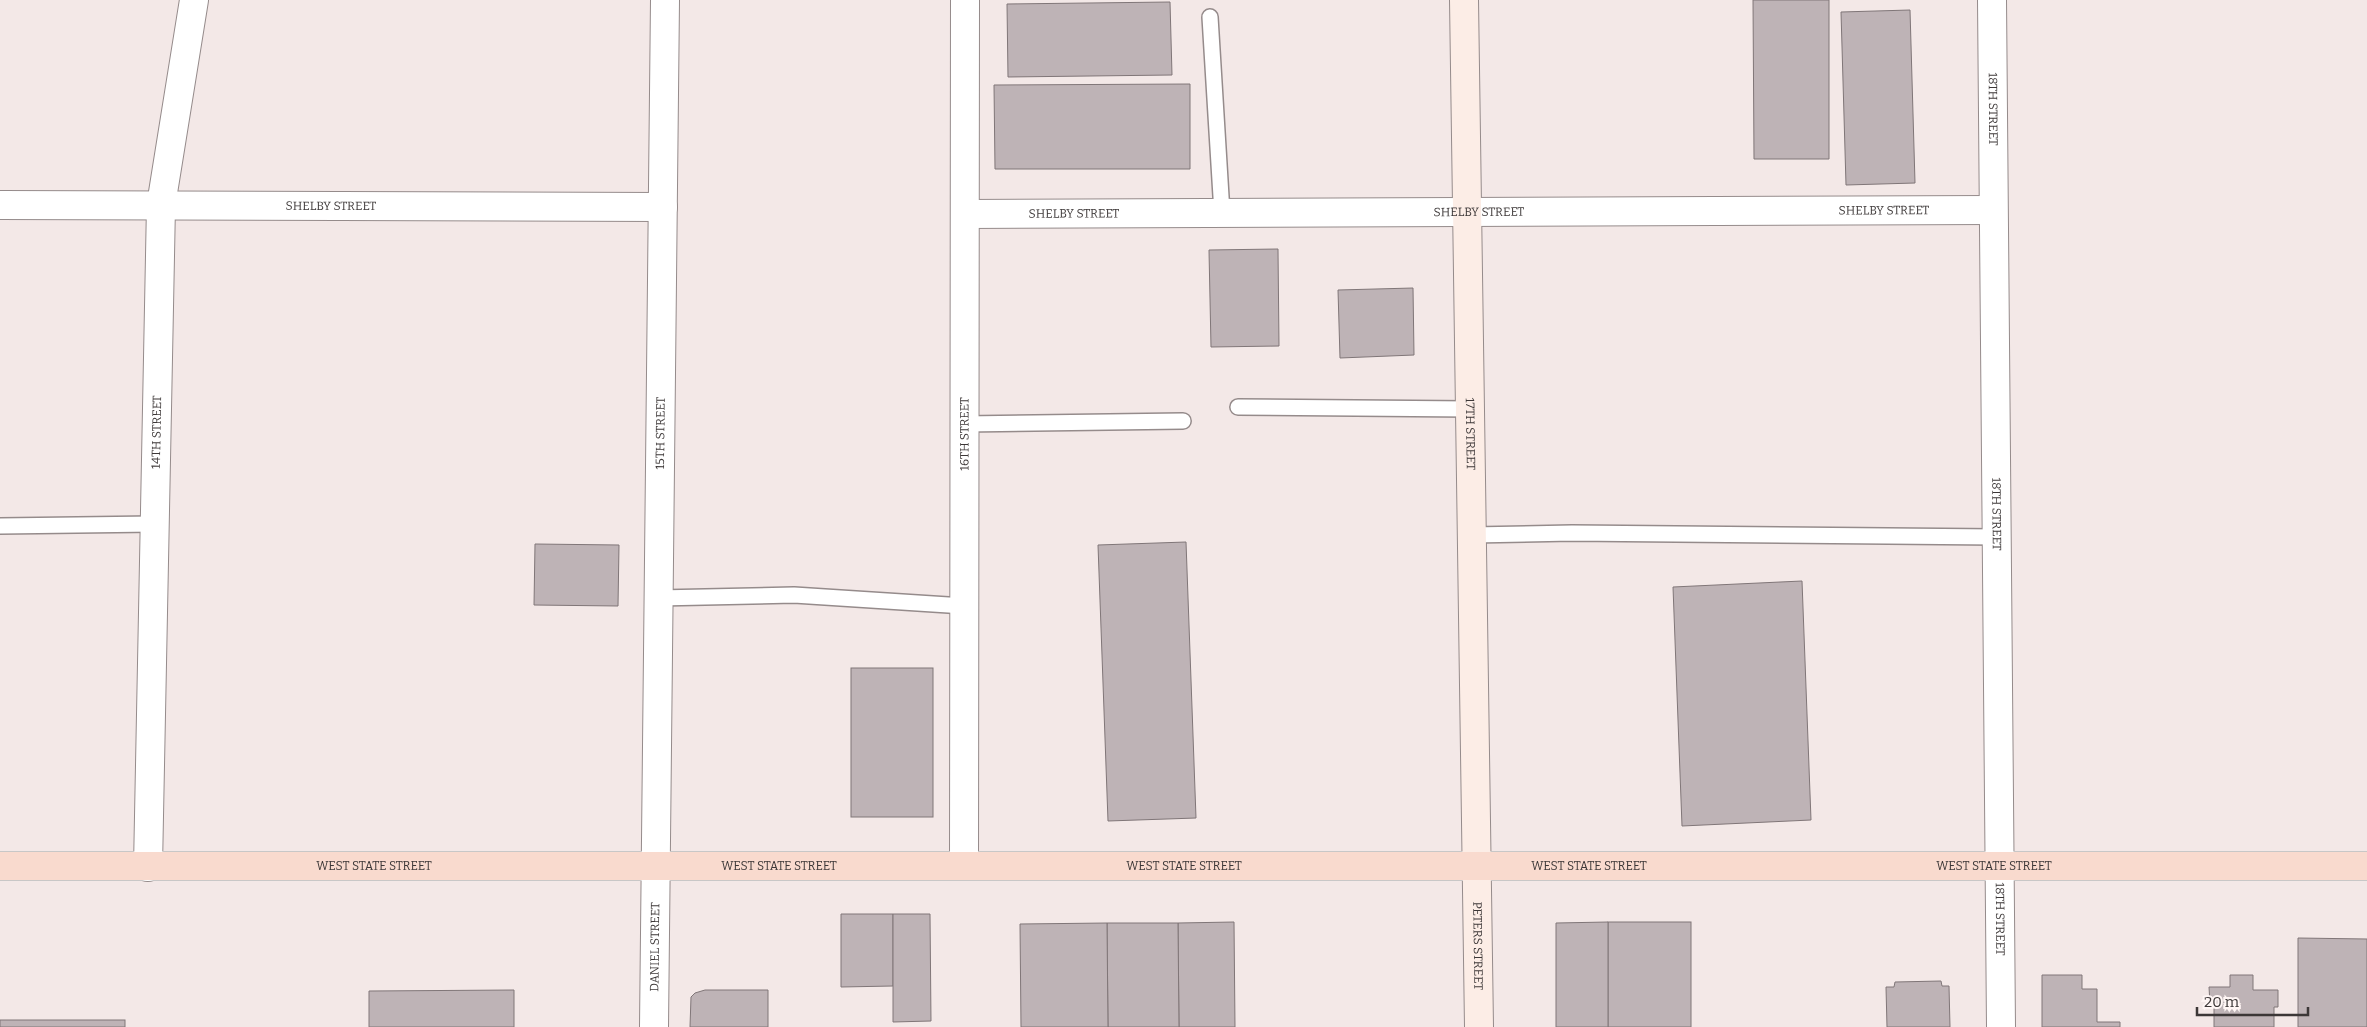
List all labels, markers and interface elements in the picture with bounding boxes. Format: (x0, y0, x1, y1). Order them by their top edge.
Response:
street label: 18TH STREET (1986, 72, 2000, 146)
street label: SHELBY STREET (286, 199, 376, 213)
street label: SHELBY STREET (1839, 203, 1929, 218)
street label: SHELBY STREET (1434, 205, 1524, 219)
street label: SHELBY STREET (1029, 206, 1119, 221)
street label: 14TH STREET (149, 395, 164, 469)
street label: 15TH STREET (653, 396, 668, 470)
street label: 16TH STREET (957, 397, 972, 471)
street label: 17TH STREET (1463, 398, 1478, 470)
street label: 18TH STREET (1989, 477, 2004, 551)
street label: WEST STATE STREET (316, 859, 432, 873)
street label: WEST STATE STREET (721, 859, 837, 873)
street label: WEST STATE STREET (1126, 859, 1242, 873)
street label: WEST STATE STREET (1531, 859, 1647, 873)
street label: WEST STATE STREET (1936, 859, 2052, 873)
street label: 18TH STREET (1993, 882, 2007, 956)
street label: DANIEL STREET (647, 902, 662, 992)
street label: PETERS STREET (1470, 902, 1485, 990)
scale bar (2197, 984, 2308, 1016)
text: 20 m (2204, 993, 2240, 1011)

